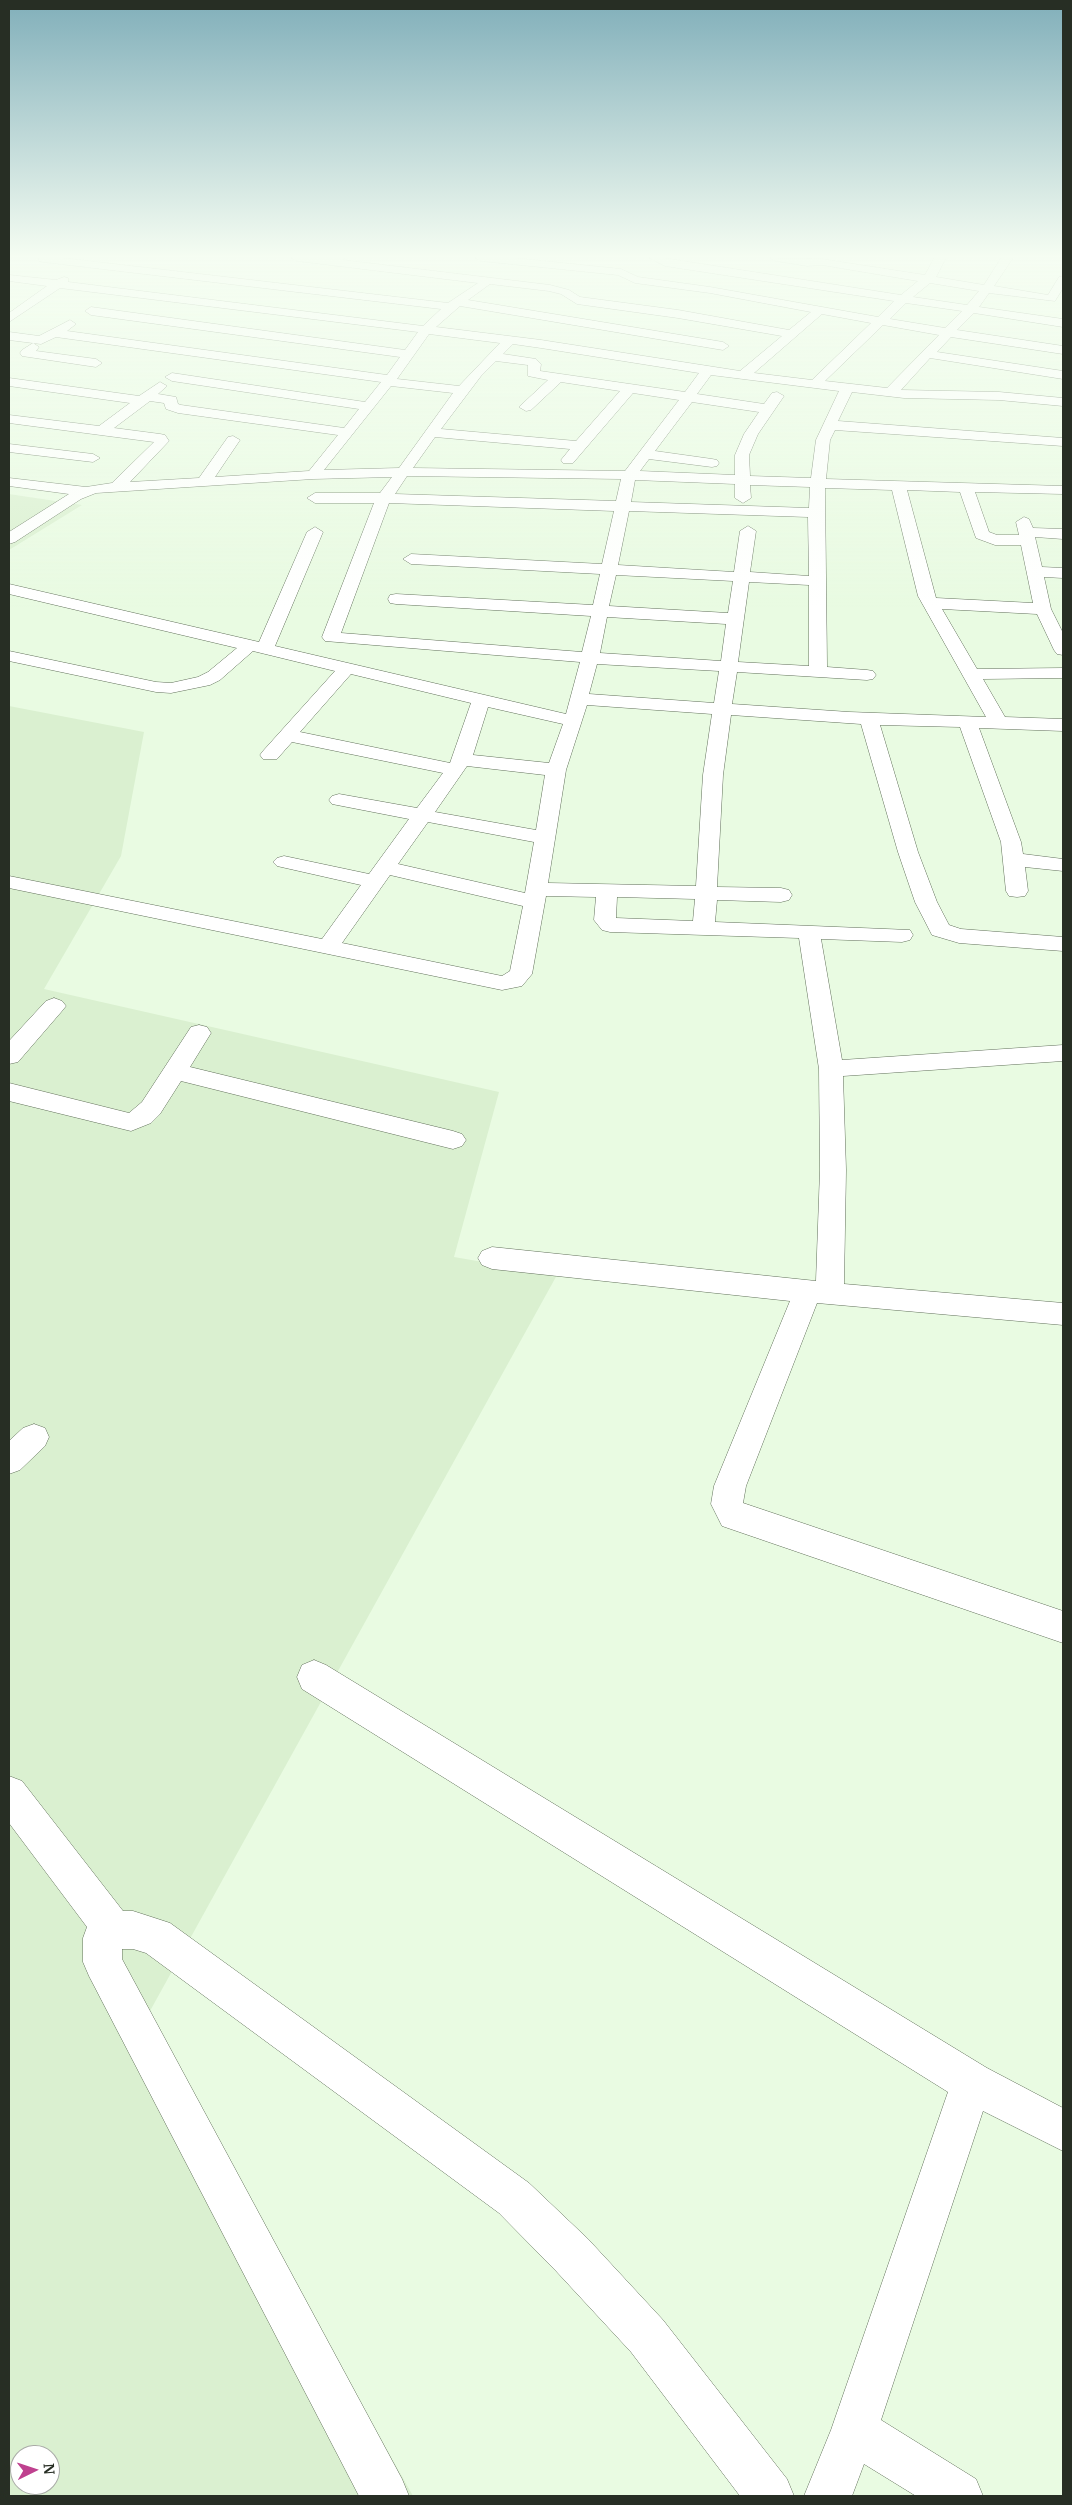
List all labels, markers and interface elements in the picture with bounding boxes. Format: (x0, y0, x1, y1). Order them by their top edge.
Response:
north arrow (10, 2445, 60, 2495)
text: N (40, 2463, 58, 2475)

